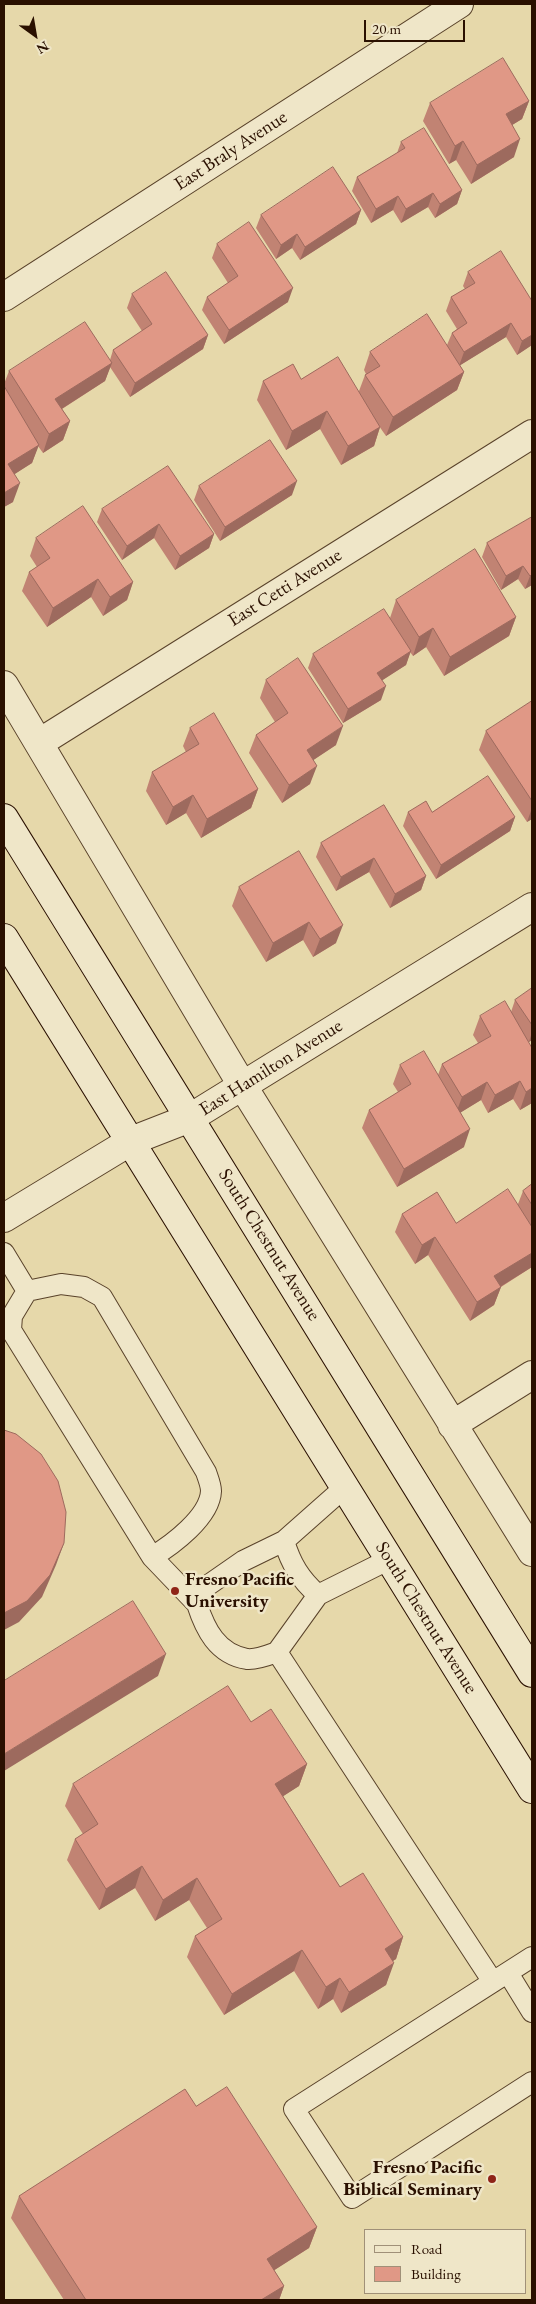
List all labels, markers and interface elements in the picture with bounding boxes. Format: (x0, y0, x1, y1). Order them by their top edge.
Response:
north arrow (10, 10, 60, 60)
scale bar (366, 10, 467, 42)
text: 20 m (372, 19, 401, 38)
text: N (33, 37, 53, 58)
street label: East Braly Avenue (170, 106, 292, 196)
street label: East Cetti Avenue (224, 544, 346, 632)
street label: East Hamilton Avenue (195, 1015, 347, 1121)
street label: South Chestnut Avenue (213, 1165, 325, 1325)
street label: South Chestnut Avenue (370, 1538, 482, 1698)
place label: Fresno Pacific University (185, 1569, 294, 1613)
marker: Fresno Pacific University (169, 1585, 181, 1597)
place label: Fresno Pacific Biblical Seminary (343, 2157, 482, 2201)
marker: Fresno Pacific Biblical Seminary (486, 2173, 498, 2185)
legend (364, 2229, 526, 2294)
text: Road (411, 2239, 442, 2258)
text: Building (411, 2264, 461, 2283)

